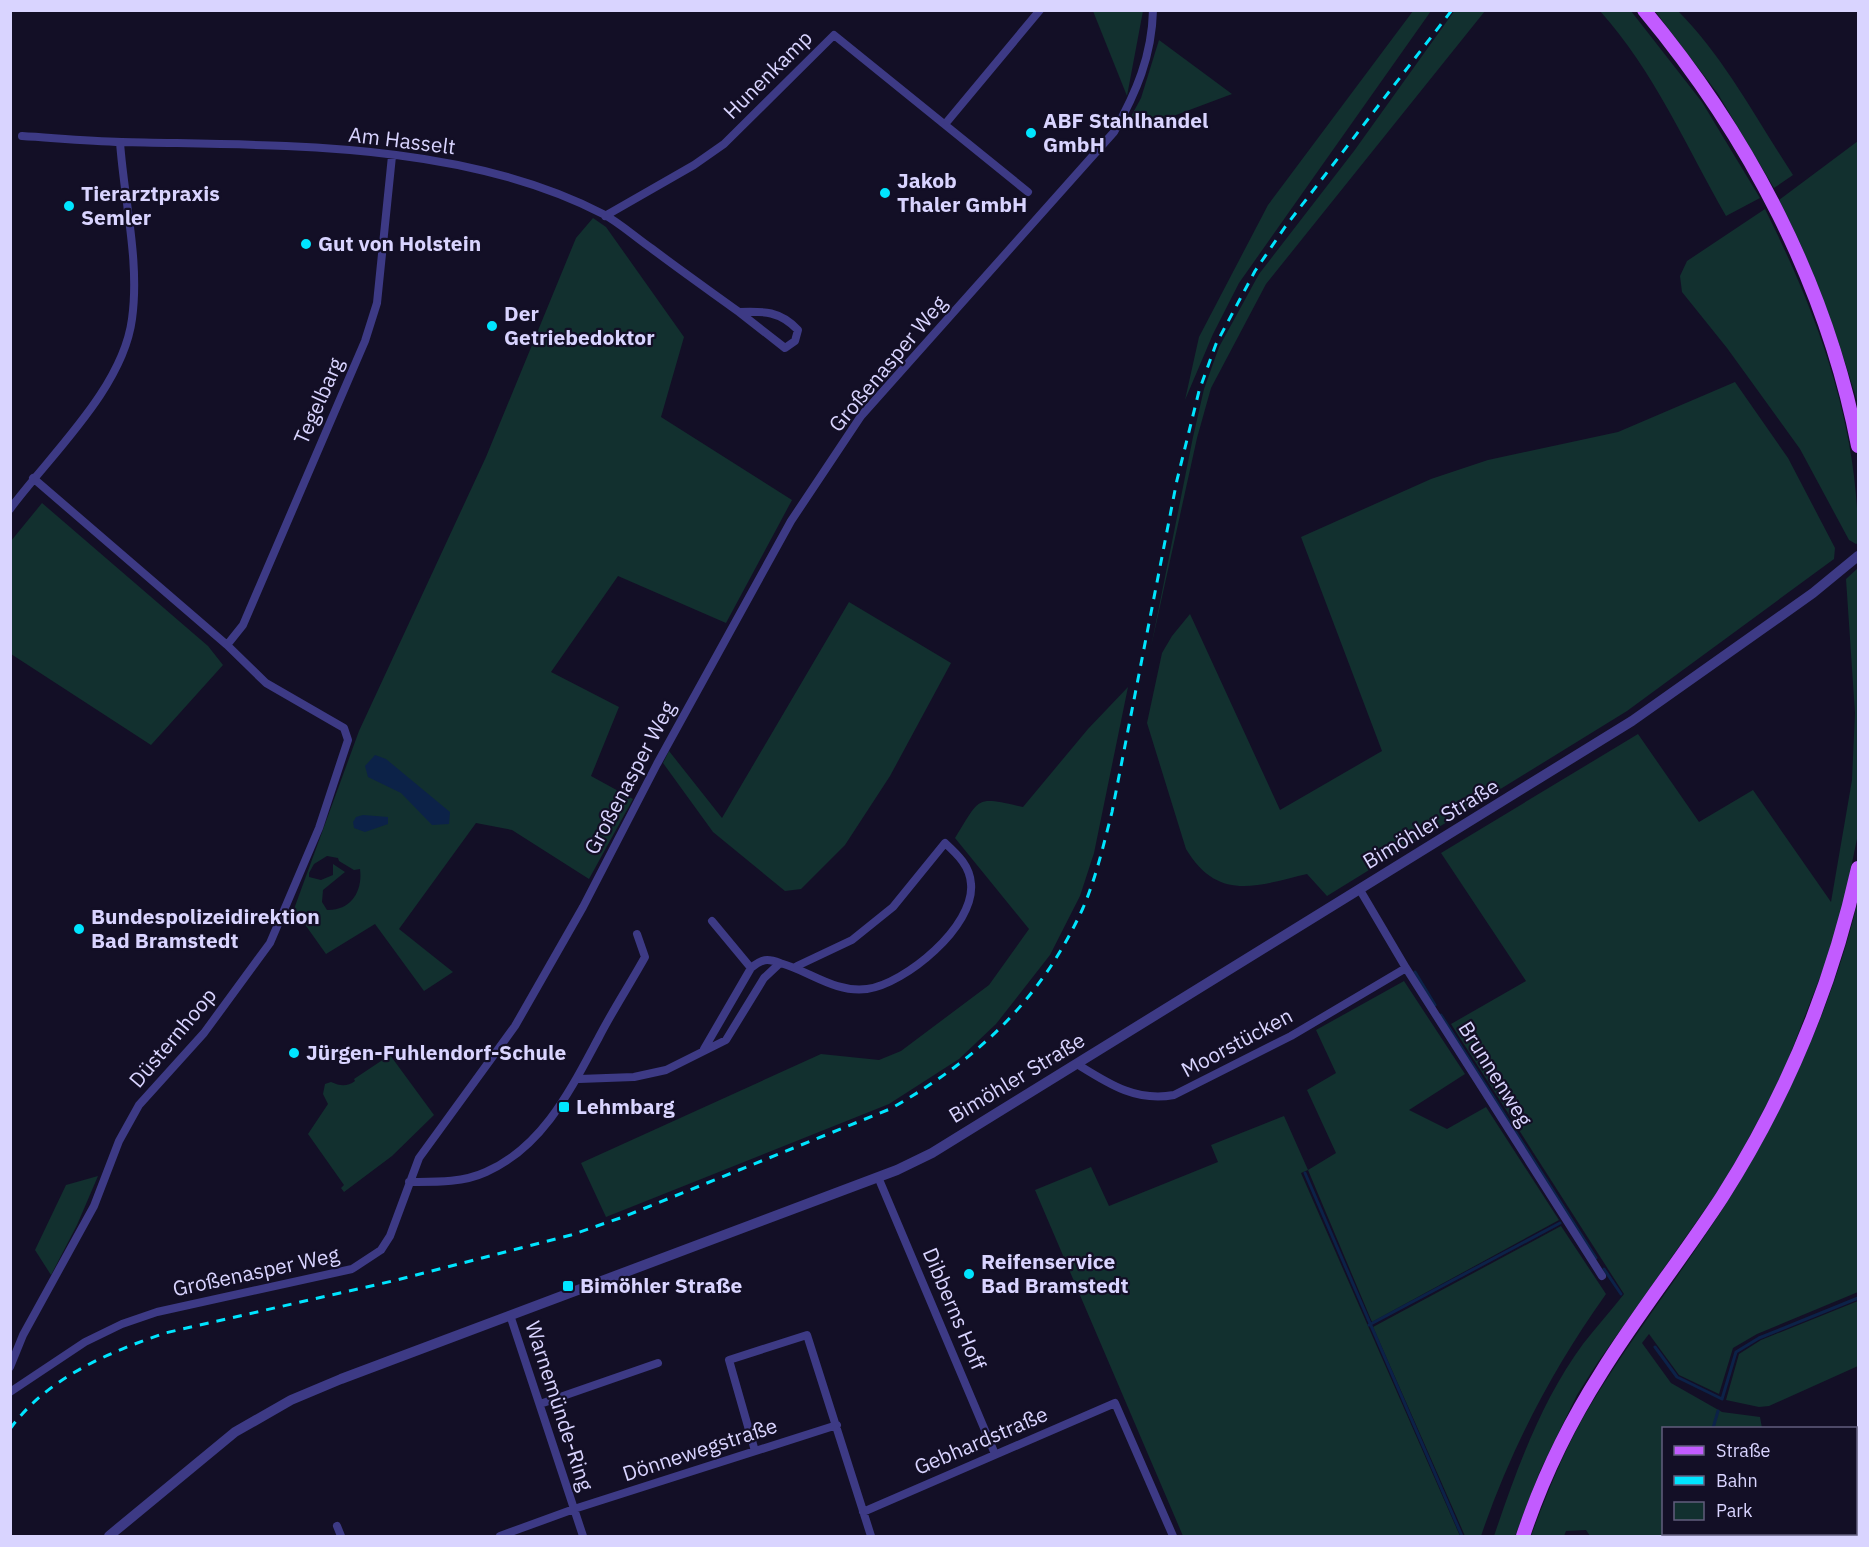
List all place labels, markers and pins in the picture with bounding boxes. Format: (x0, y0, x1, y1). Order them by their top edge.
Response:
place label: ABF Stahlhandel GmbH (1043, 106, 1208, 158)
marker: ABF Stahlhandel GmbH (1024, 126, 1038, 140)
place label: Jakob Thaler GmbH (897, 166, 1027, 218)
place label: Tierarztpraxis Semler (81, 179, 220, 231)
marker: Jakob Thaler GmbH (878, 186, 892, 200)
marker: Tierarztpraxis Semler (62, 199, 76, 213)
place label: Gut von Holstein (318, 229, 481, 257)
marker: Gut von Holstein (299, 237, 313, 251)
place label: Der Getriebedoktor (504, 299, 655, 351)
marker: Der Getriebedoktor (485, 319, 499, 333)
place label: Bundespolizeidirektion Bad Bramstedt (91, 902, 320, 954)
marker: Bundespolizeidirektion Bad Bramstedt (72, 922, 86, 936)
place label: Jürgen-Fuhlendorf-Schule (306, 1038, 566, 1066)
marker: Jürgen-Fuhlendorf-Schule (287, 1046, 301, 1060)
place label: Lehmbarg (576, 1092, 675, 1120)
marker: Lehmbarg (557, 1100, 571, 1114)
place label: Reifenservice Bad Bramstedt (981, 1247, 1129, 1299)
marker: Reifenservice Bad Bramstedt (962, 1267, 976, 1281)
place label: Bimöhler Straße (580, 1271, 743, 1299)
marker: Bimöhler Straße (561, 1279, 575, 1293)

